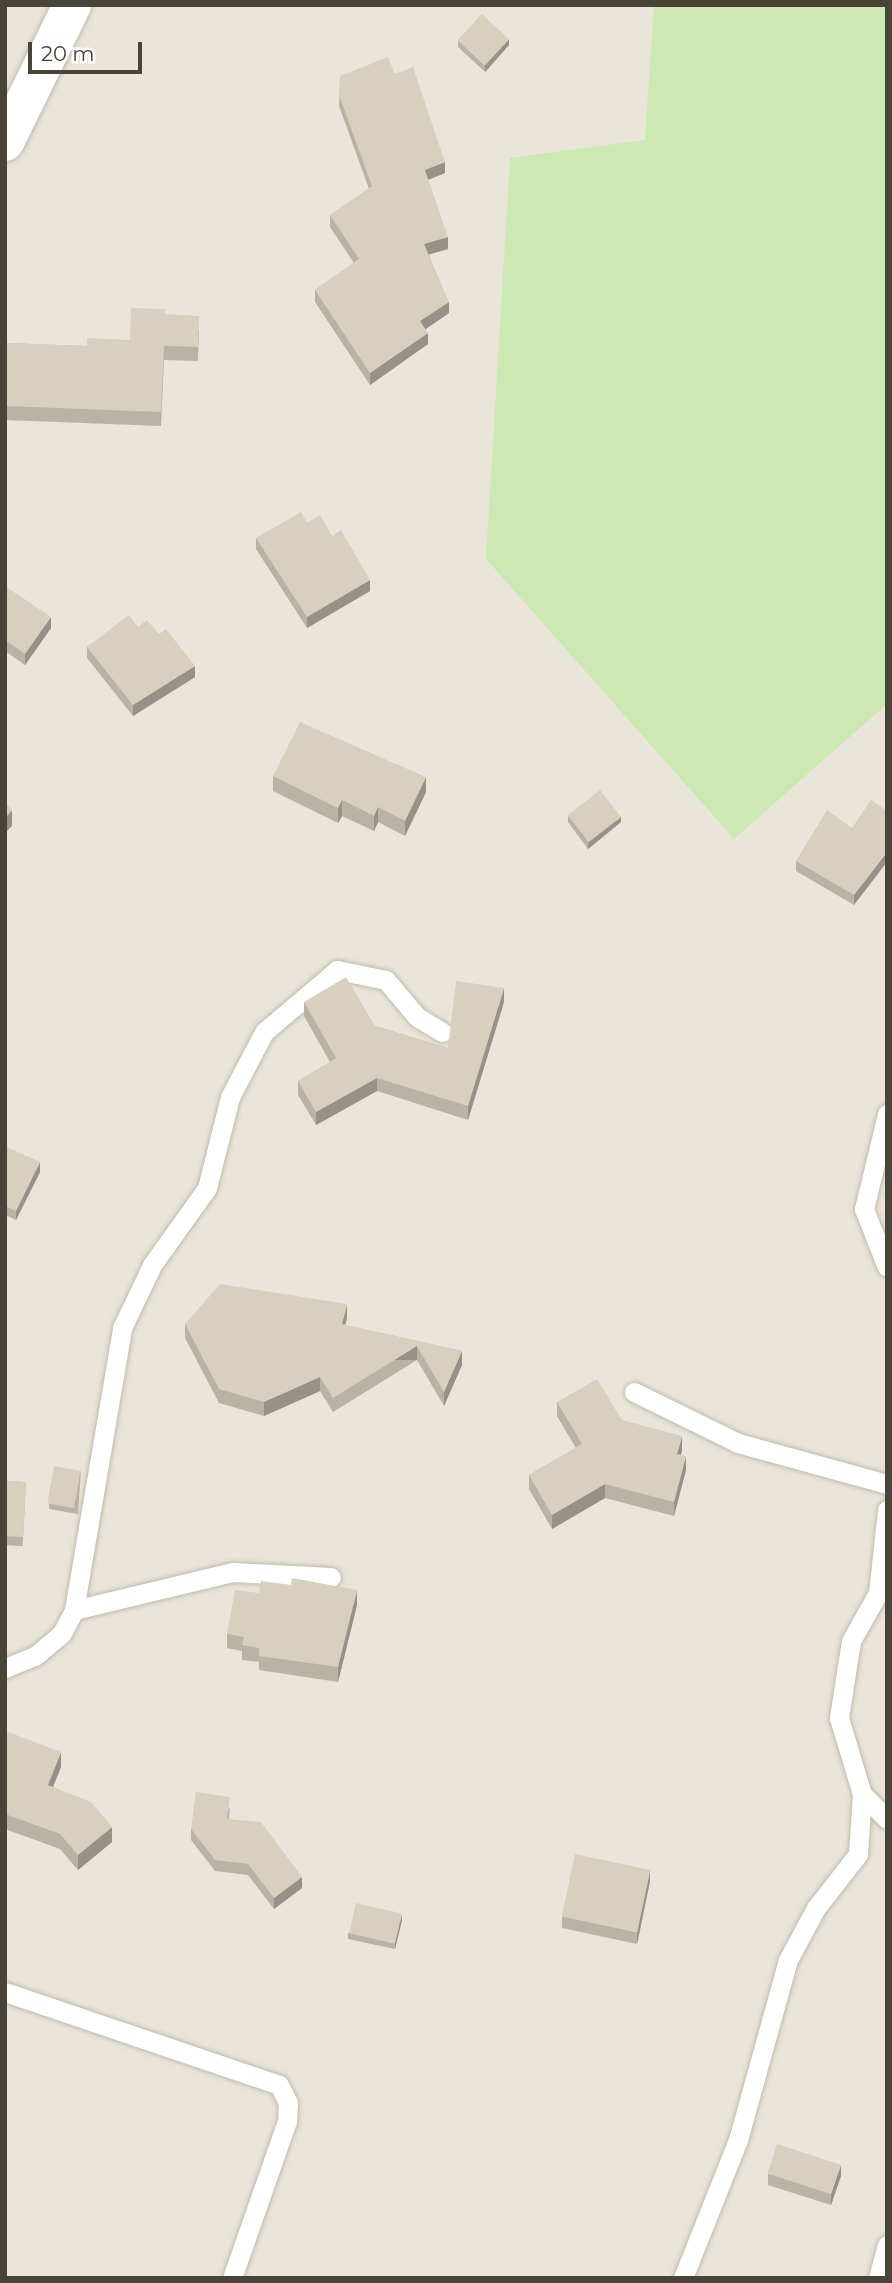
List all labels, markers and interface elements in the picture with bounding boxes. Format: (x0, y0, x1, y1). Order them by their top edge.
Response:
scale bar (32, 28, 145, 72)
text: 20 m (41, 41, 95, 66)

